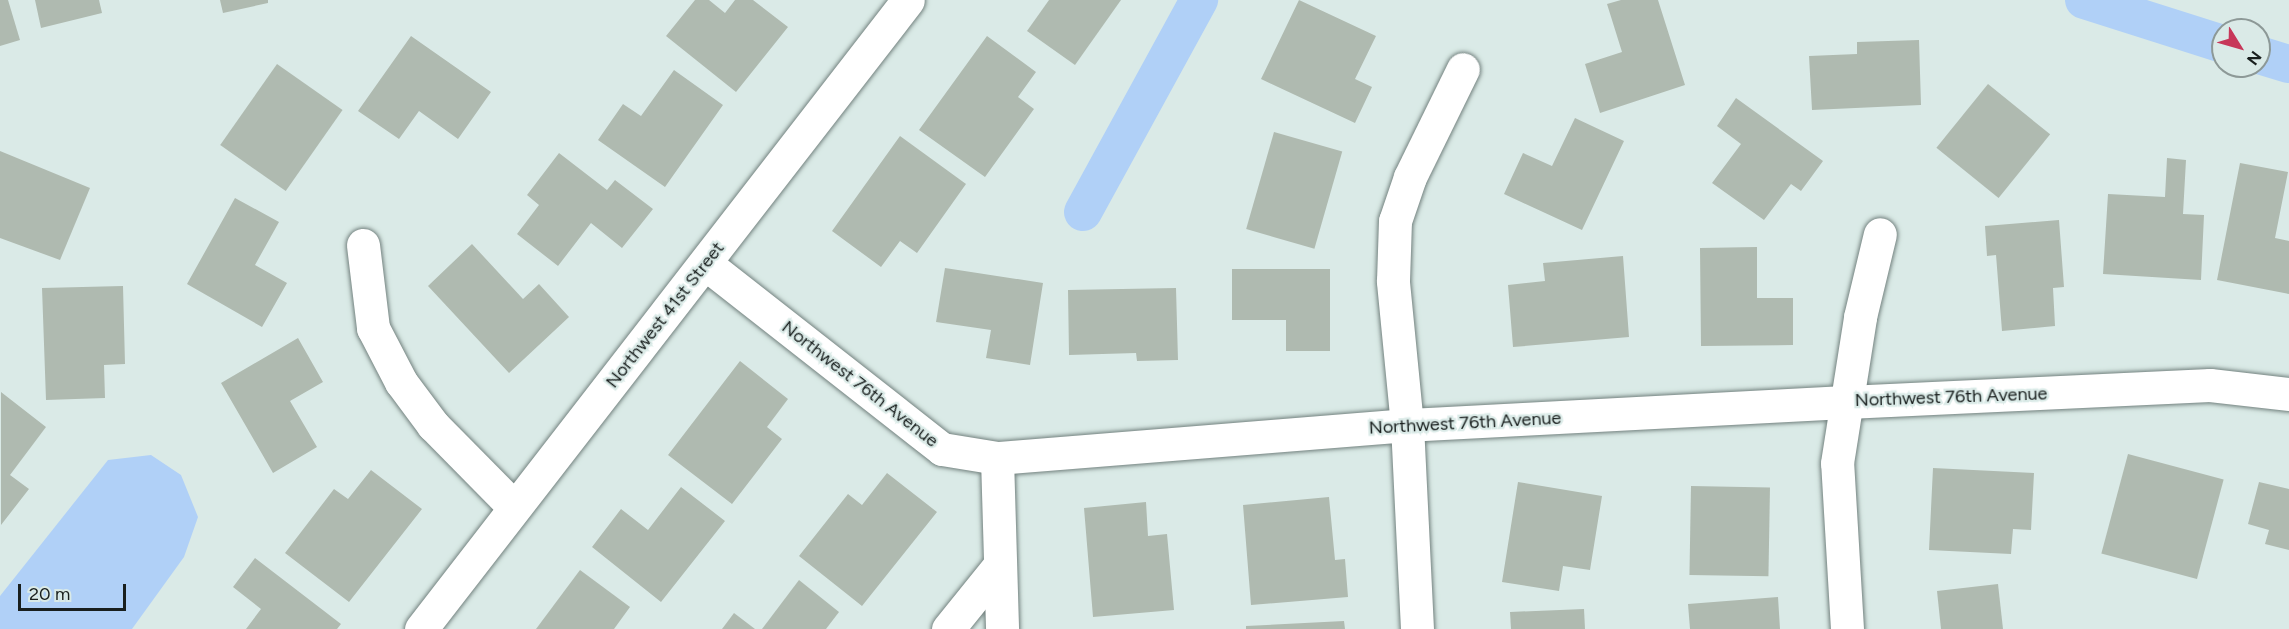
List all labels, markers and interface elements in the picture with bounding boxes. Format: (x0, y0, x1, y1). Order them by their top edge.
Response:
north arrow (2211, 18, 2271, 78)
text: N (2243, 47, 2265, 69)
street label: Northwest 41st Street (601, 238, 729, 392)
street label: Northwest 76th Avenue (777, 316, 943, 452)
street label: Northwest 76th Avenue (1854, 383, 2048, 411)
street label: Northwest 76th Avenue (1368, 407, 1562, 439)
scale bar (21, 572, 129, 610)
text: 20 m (29, 583, 70, 605)

